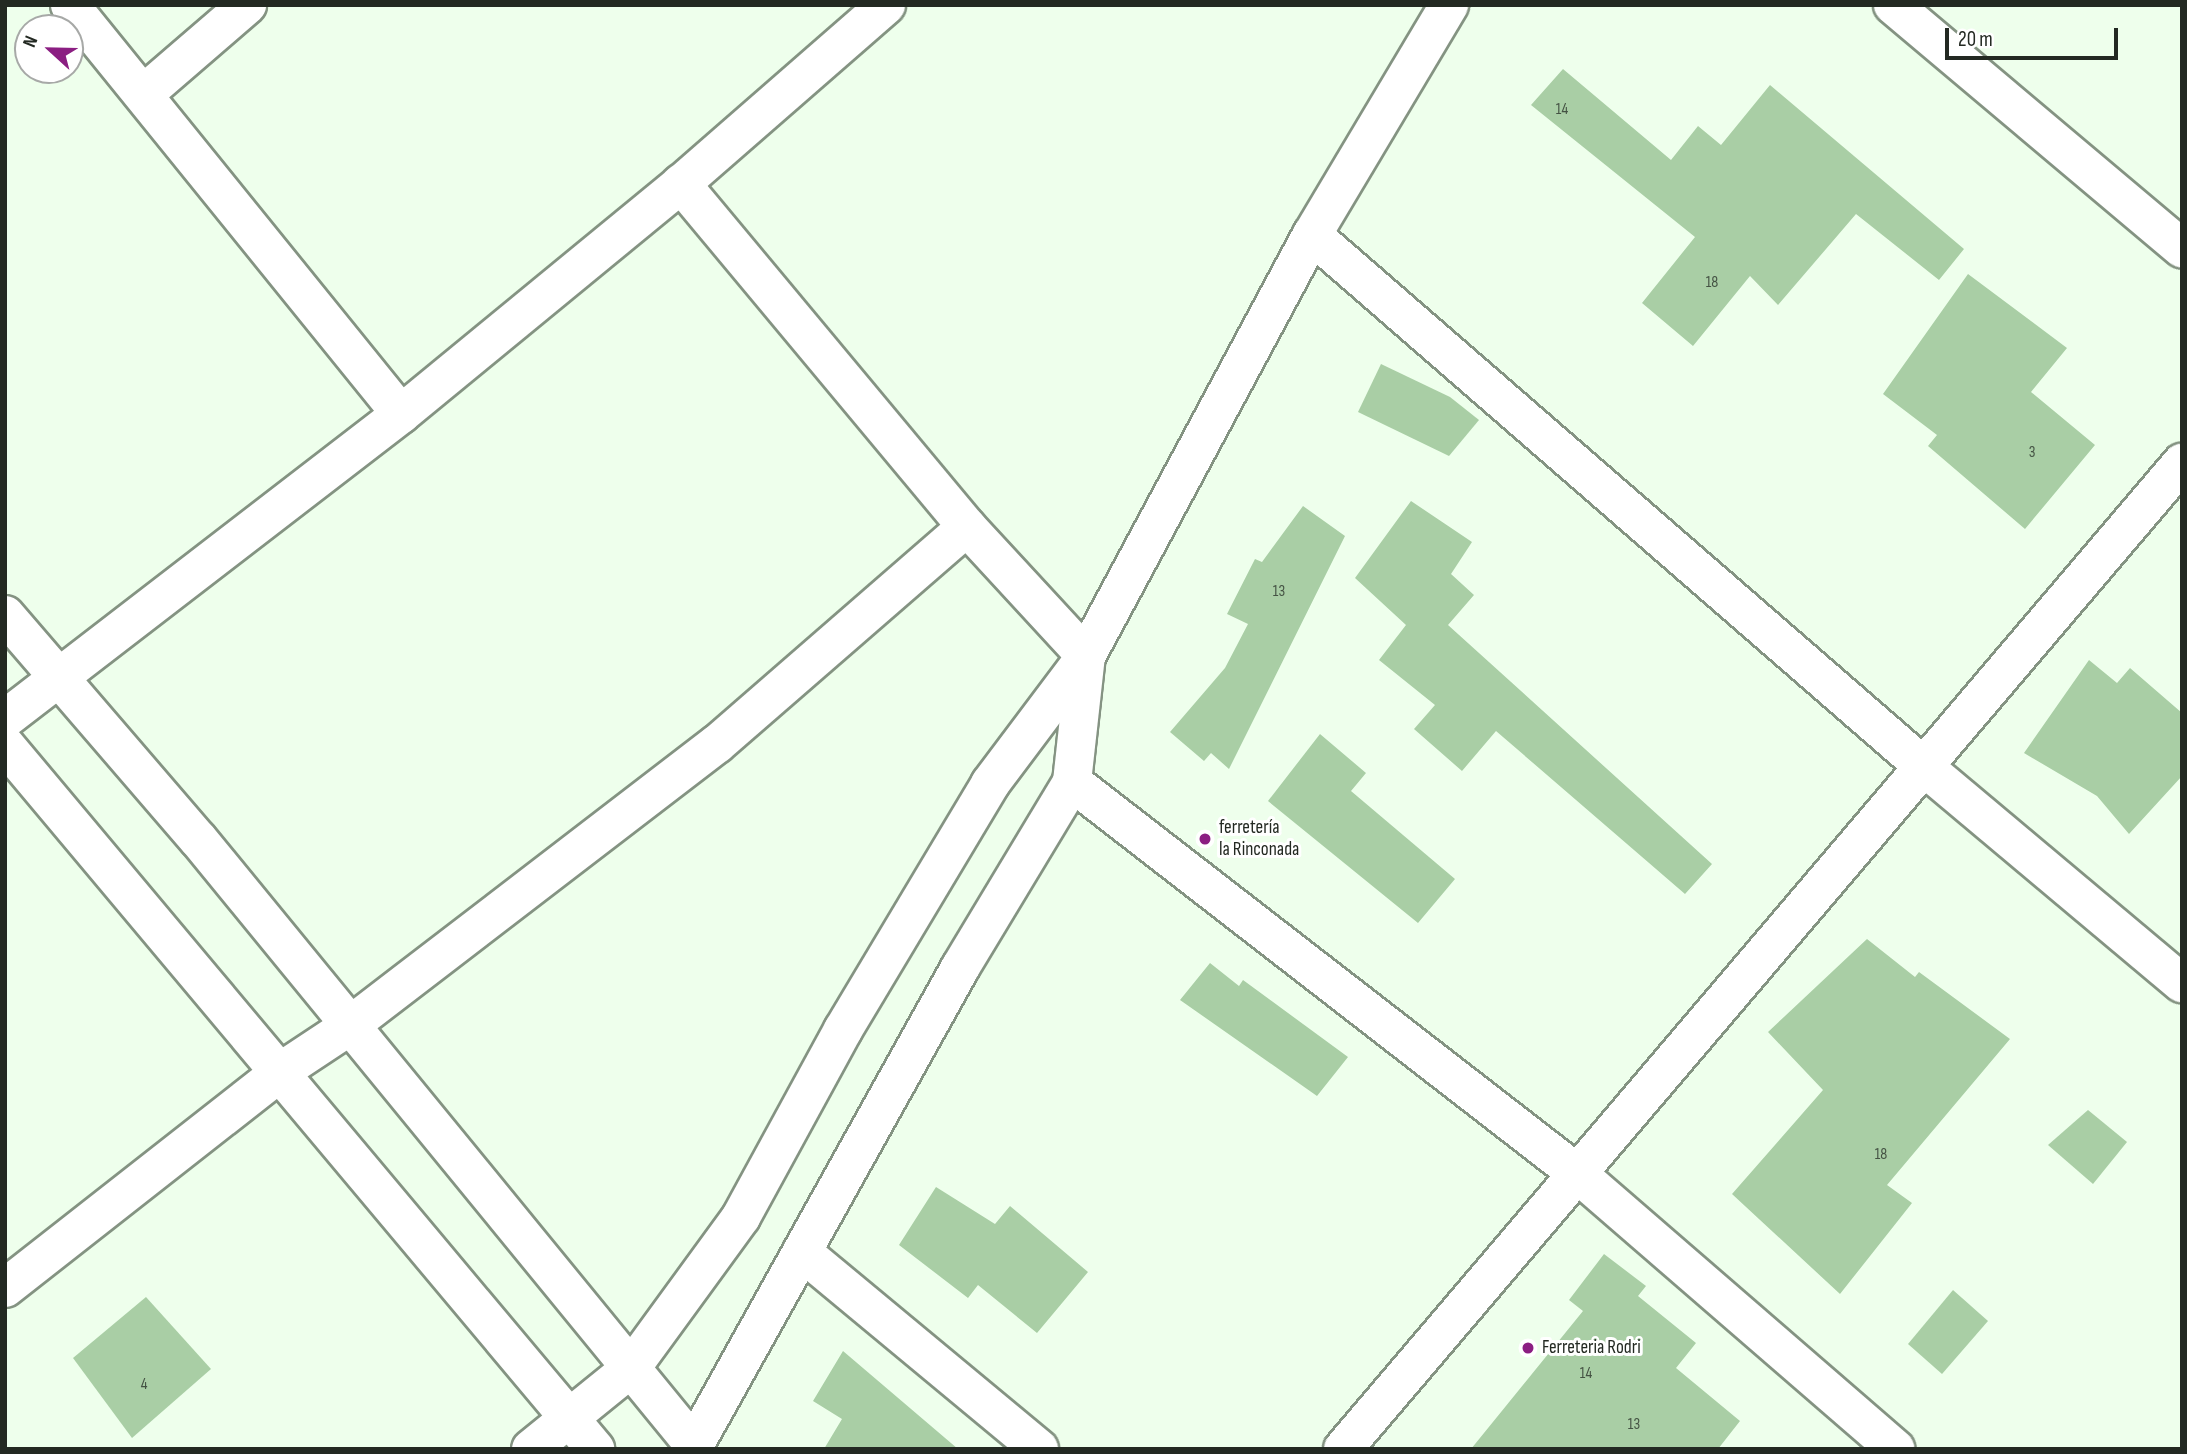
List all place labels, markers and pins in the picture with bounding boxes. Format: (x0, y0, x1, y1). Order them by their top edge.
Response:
place label: ferretería la Rinconada (1219, 817, 1299, 861)
marker: ferretería la Rinconada (1197, 831, 1213, 847)
place label: Ferreteria Rodri (1542, 1337, 1641, 1359)
marker: Ferreteria Rodri (1520, 1340, 1536, 1356)

